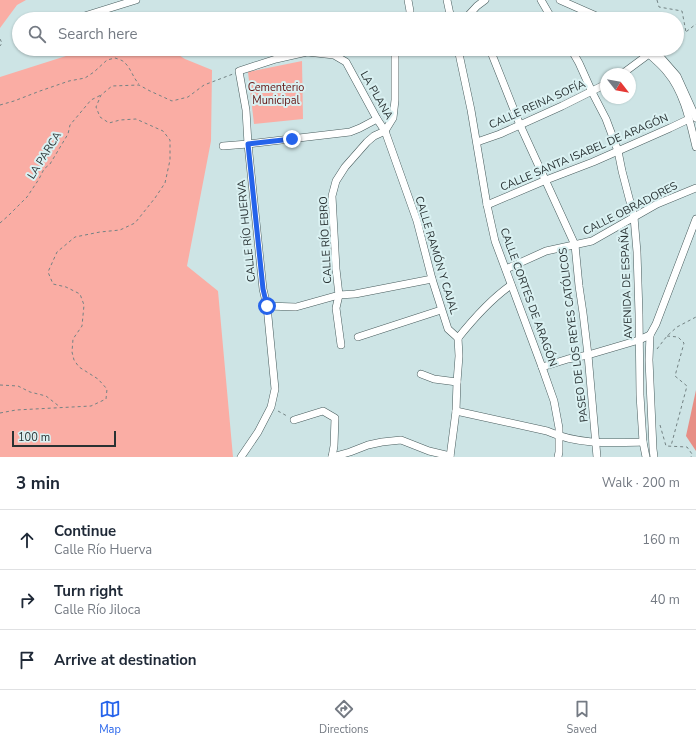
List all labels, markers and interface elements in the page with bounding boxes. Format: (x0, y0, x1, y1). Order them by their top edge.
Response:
search box (12, 12, 684, 56)
icon: search (26, 23, 48, 45)
text: Search here (58, 24, 138, 44)
street label: LA PLANA (357, 68, 396, 122)
north arrow (600, 68, 636, 104)
street label: CALLE REINA SOFÍA (486, 76, 588, 132)
park label: Cementerio Municipal (248, 80, 304, 108)
street label: CALLE SANTA ISABEL DE ARAGÓN (497, 109, 671, 195)
street label: LA PARCA (24, 129, 65, 182)
route end (283, 130, 301, 148)
street label: CALLE OBRADORES (580, 178, 680, 239)
street label: CALLE RÍO HUERVA (233, 179, 259, 283)
street label: CALLE RAMÓN Y CAJAL (411, 194, 463, 316)
street label: CALLE RÍO EBRO (315, 196, 335, 284)
street label: CALLE CORTES DE ARAGÓN (496, 225, 562, 369)
street label: AVENIDA DE ESPAÑA (617, 227, 636, 339)
street label: PASEO DE LOS REYES CATÓLICOS (554, 246, 592, 423)
route start (258, 297, 276, 315)
scale bar (12, 429, 116, 448)
text: 100 m (18, 430, 50, 445)
text: 3 min (16, 472, 60, 495)
text: Walk · 200 m (602, 474, 680, 492)
text: Continue (54, 521, 116, 541)
icon: ahead (16, 529, 38, 551)
text: 160 m (642, 531, 680, 549)
text: Calle Río Huerva (54, 541, 152, 559)
text: Turn right (54, 581, 123, 601)
icon: right (16, 589, 38, 611)
text: 40 m (650, 591, 680, 609)
text: Calle Río Jiloca (54, 601, 141, 619)
icon: arrive (16, 649, 38, 671)
text: Arrive at destination (54, 650, 197, 670)
tab: Map (99, 698, 121, 737)
tab: Directions (319, 698, 369, 737)
tab: Saved (567, 698, 597, 737)

